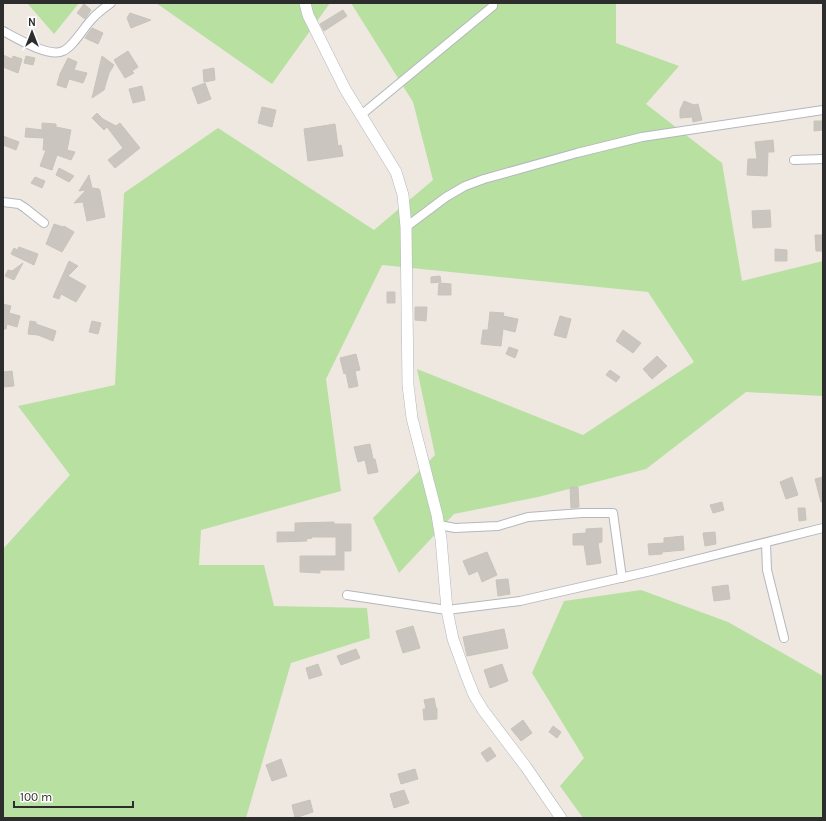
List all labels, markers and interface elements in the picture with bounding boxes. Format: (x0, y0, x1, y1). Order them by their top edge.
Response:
north arrow (12, 12, 52, 52)
text: N (28, 16, 36, 29)
scale bar (14, 783, 133, 809)
text: 100 m (20, 790, 52, 804)

